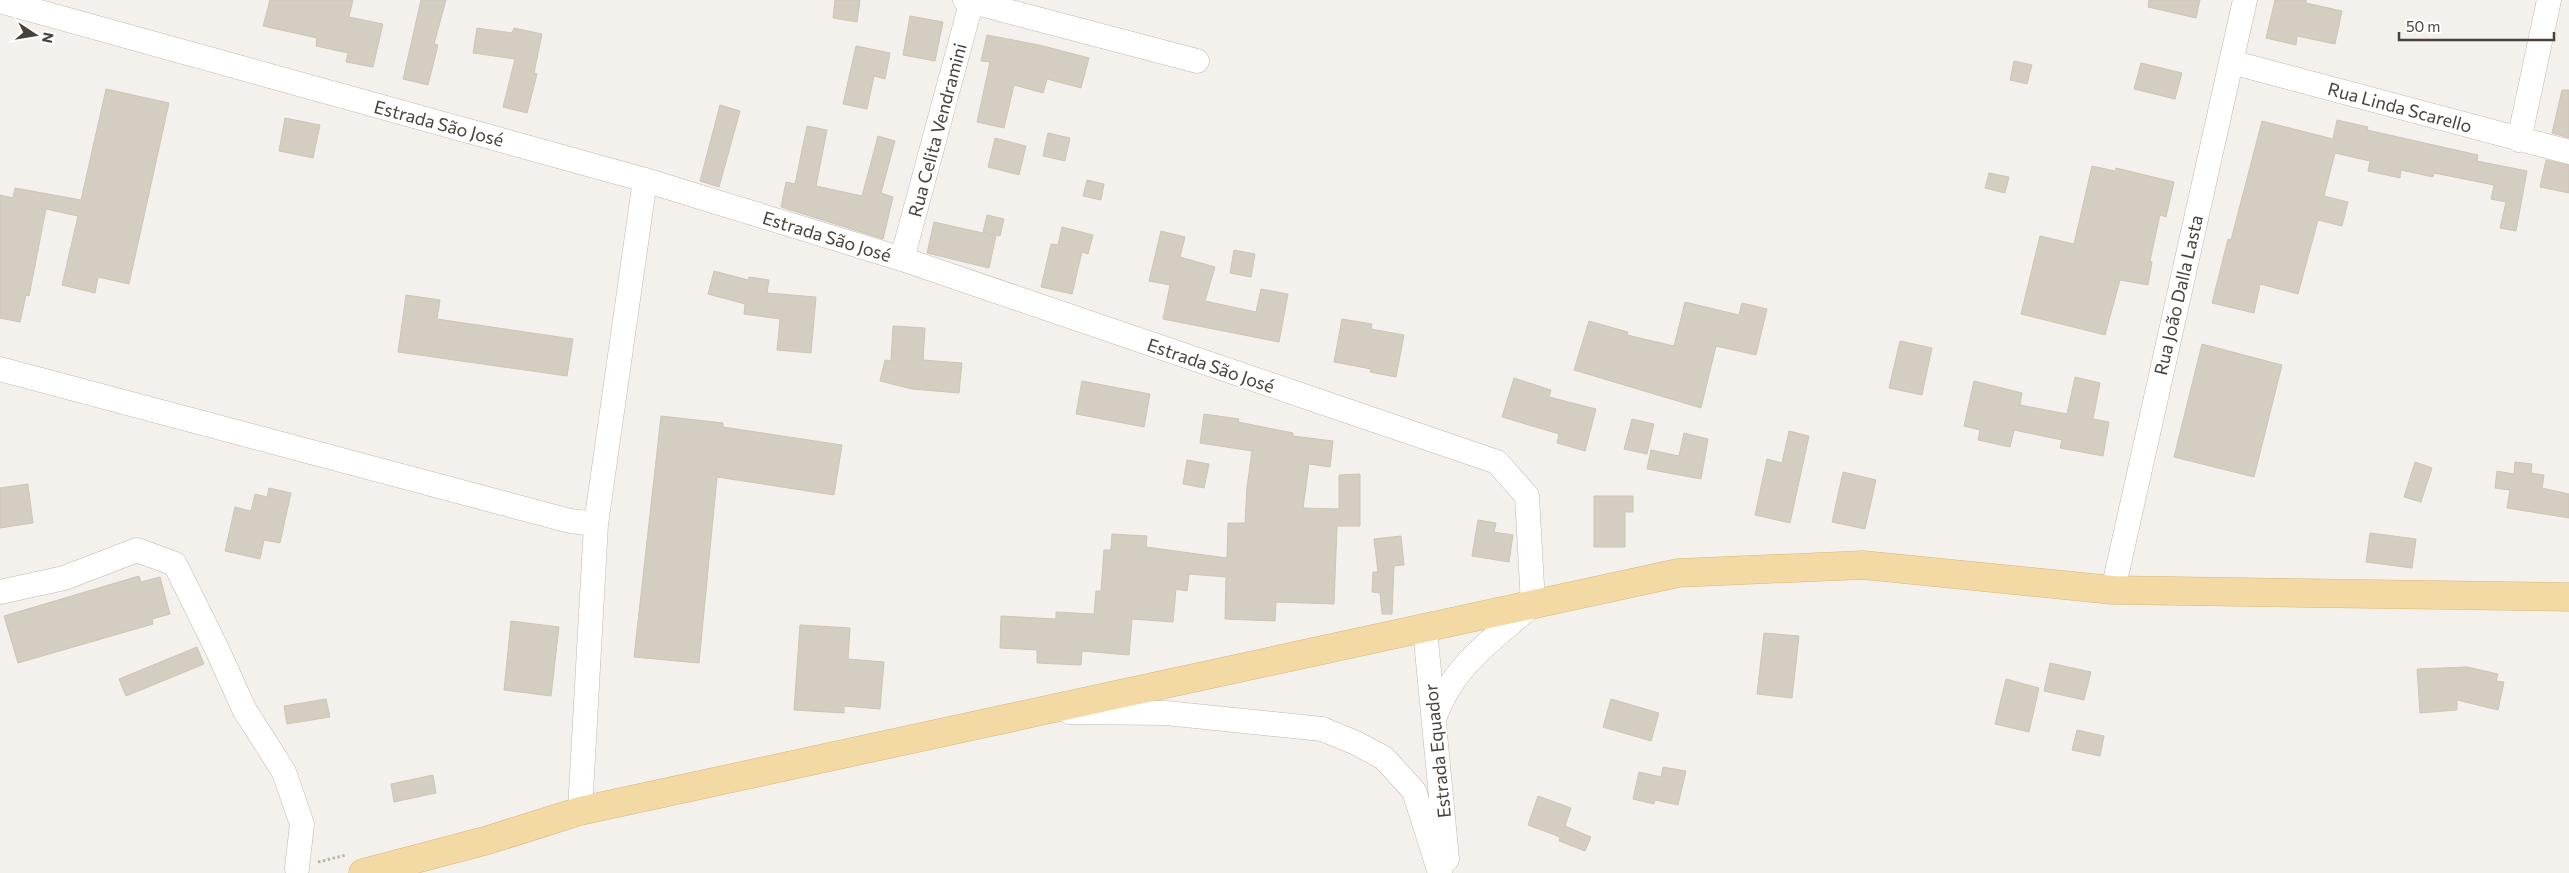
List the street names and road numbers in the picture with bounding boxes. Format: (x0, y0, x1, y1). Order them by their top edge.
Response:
street label: Rua Celita Vendramini (903, 41, 971, 219)
street label: Rua Linda Scarello (2325, 77, 2475, 137)
street label: Estrada São José (372, 95, 506, 151)
street label: Estrada São José (760, 206, 894, 266)
street label: Rua João Dalla Lasta (2149, 213, 2207, 377)
street label: Estrada São José (1144, 333, 1278, 397)
street label: Estrada Equador (1419, 683, 1455, 819)

